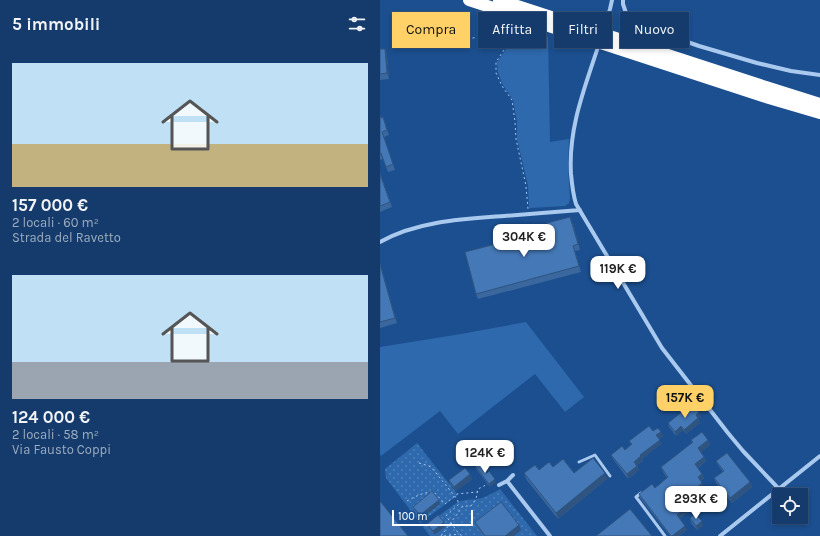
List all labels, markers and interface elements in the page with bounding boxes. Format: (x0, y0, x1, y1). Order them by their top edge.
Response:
chip: Compra (392, 12, 470, 48)
chip: Affitta (478, 12, 546, 48)
chip: Filtri (554, 12, 612, 48)
chip: Nuovo (620, 12, 689, 48)
icon: filters (346, 13, 368, 35)
text: 5 immobili (12, 14, 100, 34)
icon: home (154, 89, 226, 161)
text: 157 000 € (12, 195, 88, 215)
text: 2 locali · 60 m² (12, 215, 99, 230)
pin: 304K € (491, 224, 557, 258)
text: 304K € (502, 229, 546, 244)
text: Strada del Ravetto (12, 230, 121, 245)
pin: 119K € (585, 256, 651, 290)
text: 119K € (599, 261, 637, 276)
icon: home (154, 301, 226, 373)
pin: 157K € (652, 385, 718, 419)
text: 157K € (666, 390, 704, 405)
text: 124 000 € (12, 407, 90, 427)
text: 2 locali · 58 m² (12, 427, 99, 442)
pin: 124K € (452, 440, 518, 474)
text: Via Fausto Coppi (12, 442, 111, 457)
text: 124K € (465, 445, 505, 460)
pin: 293K € (663, 486, 729, 520)
map controls (772, 488, 808, 524)
button: locate (772, 488, 808, 524)
text: 293K € (674, 491, 718, 506)
scale bar (392, 508, 473, 527)
text: 100 m (398, 510, 428, 523)

